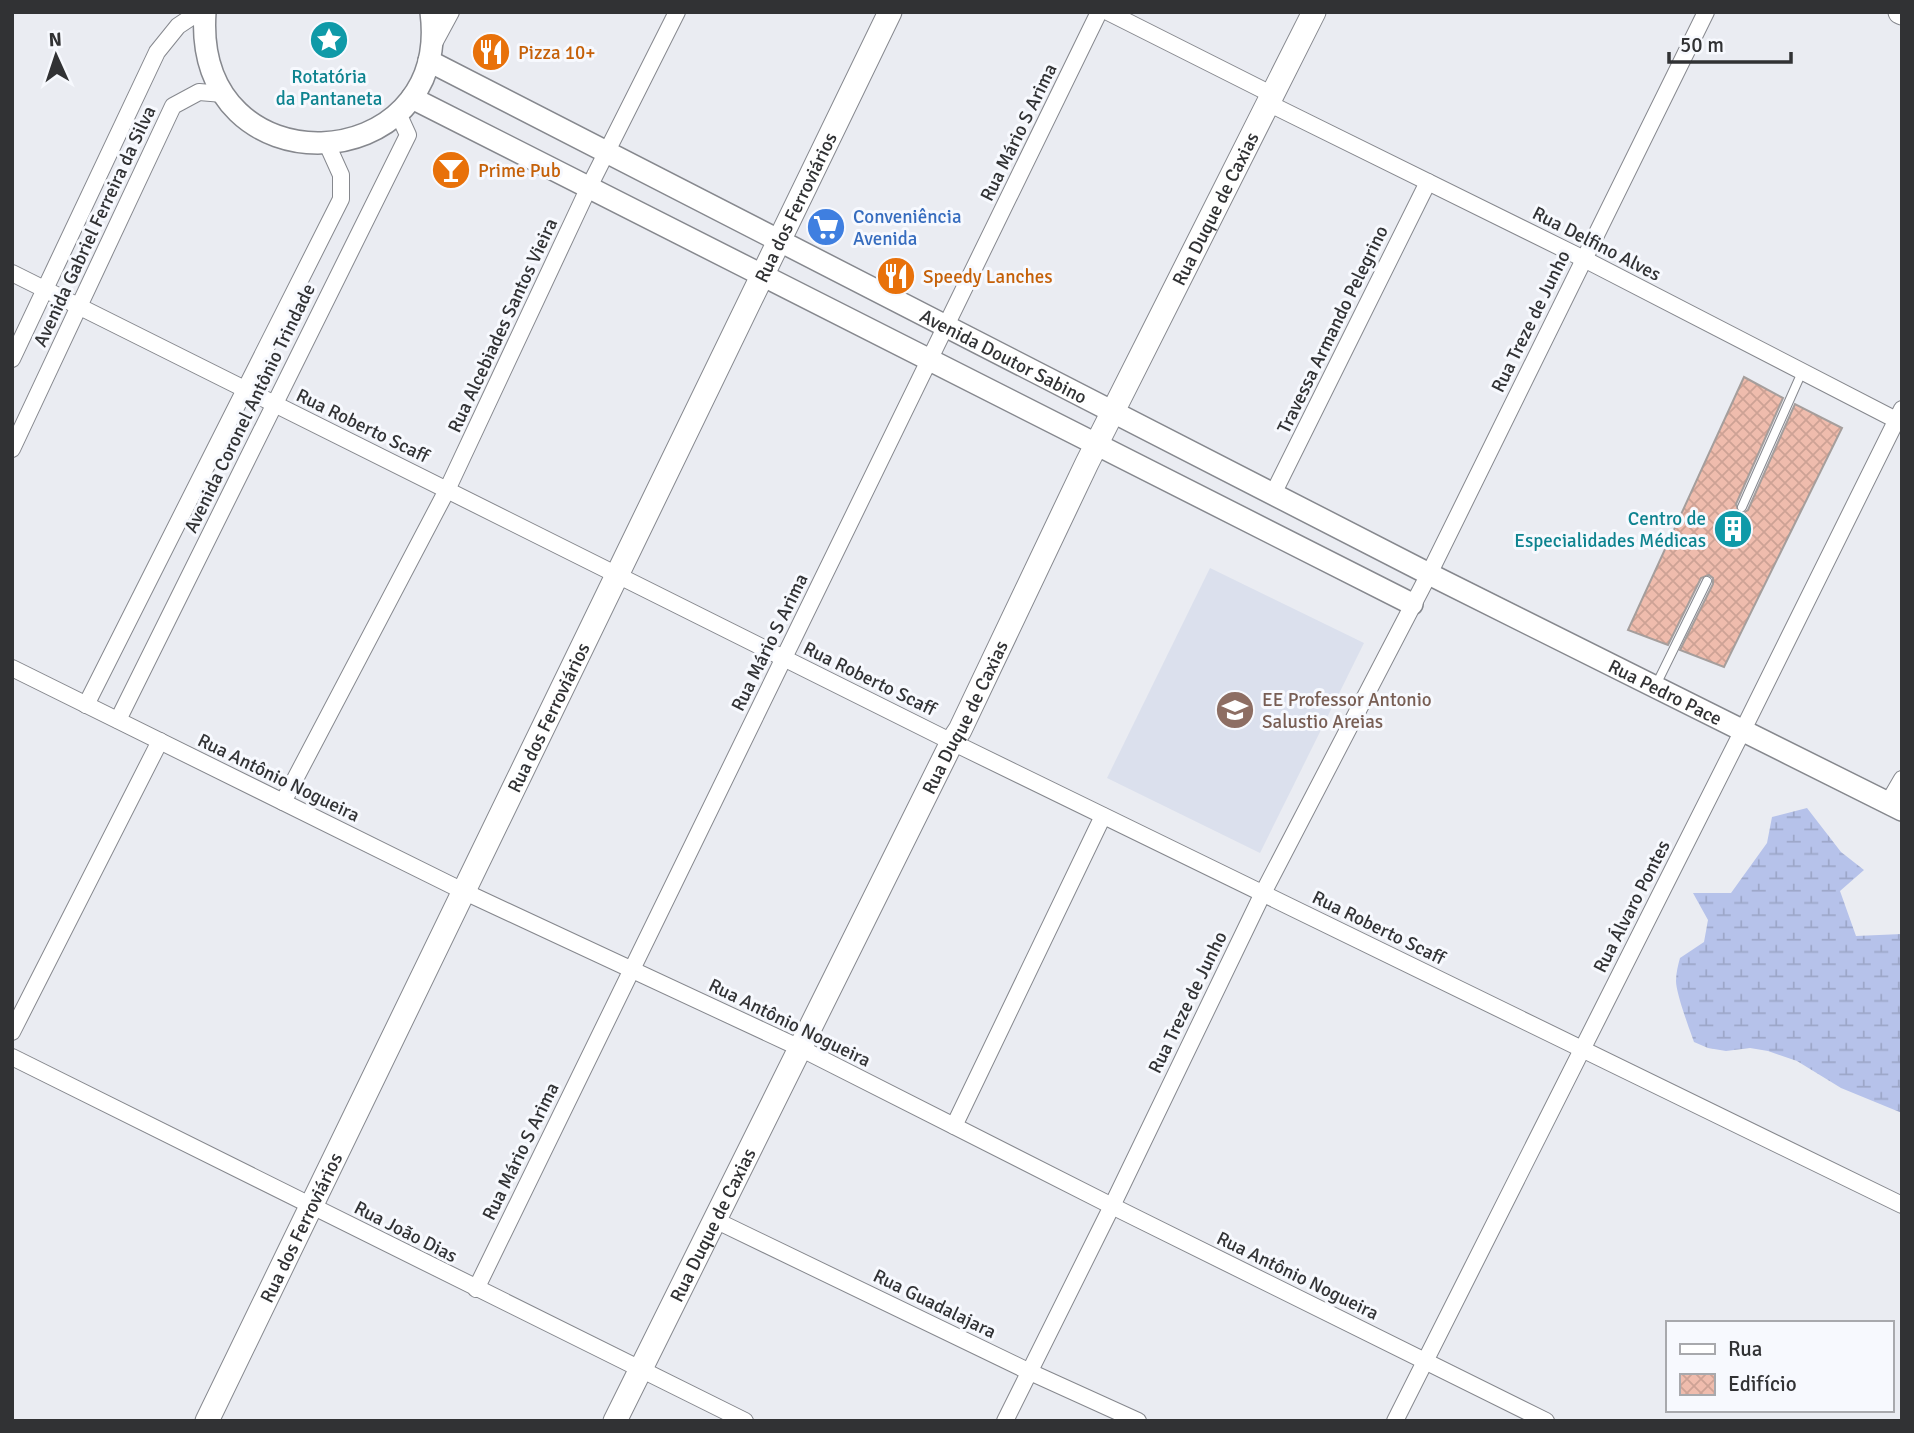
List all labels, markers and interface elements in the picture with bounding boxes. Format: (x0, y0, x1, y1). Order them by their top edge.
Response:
place icon: Rotatória da Pantaneta (308, 19, 350, 61)
north arrow (21, 21, 91, 91)
scale bar (1669, 21, 1792, 65)
text: N (48, 28, 62, 52)
restaurant icon: Pizza 10+ (470, 31, 512, 73)
text: 50 m (1680, 32, 1724, 58)
place label: Pizza 10+ (518, 41, 596, 65)
street label: Rua Mário S Arima (975, 60, 1063, 205)
place label: Rotatória da Pantaneta (276, 65, 382, 111)
street label: Avenida Gabriel Ferreira da Silva (28, 102, 161, 351)
street label: Rua Duque de Caxias (1167, 128, 1265, 290)
street label: Rua dos Ferroviários (750, 129, 843, 286)
bar icon: Prime Pub (430, 149, 472, 191)
place label: Prime Pub (478, 159, 561, 183)
street label: Rua Delfino Alves (1528, 201, 1665, 287)
place label: Conveniência Avenida (853, 205, 962, 251)
supermarket icon: Conveniência Avenida (805, 206, 847, 248)
street label: Rua Alcebiades Santos Vieira (443, 214, 563, 436)
street label: Travessa Armando Pelegrino (1272, 221, 1394, 437)
street label: Rua Treze de Junho (1486, 246, 1576, 396)
restaurant icon: Speedy Lanches (875, 255, 917, 297)
place label: Speedy Lanches (923, 265, 1053, 289)
street label: Avenida Coronel Antônio Trindade (179, 280, 321, 537)
street label: Avenida Doutor Sabino (916, 304, 1091, 410)
street label: Rua Roberto Scaff (292, 383, 434, 469)
place label: Centro de Especialidades Médicas (1514, 507, 1706, 553)
building icon: Centro de Especialidades Médicas (1712, 508, 1754, 550)
street label: Rua Mário S Arima (726, 570, 814, 715)
street label: Rua Roberto Scaff (799, 636, 941, 722)
street label: Rua Duque de Caxias (917, 637, 1014, 798)
street label: Rua dos Ferroviários (502, 639, 596, 797)
street label: Rua Pedro Pace (1604, 654, 1726, 731)
place label: EE Professor Antonio Salustio Areias (1262, 688, 1432, 734)
school or university icon: EE Professor Antonio Salustio Areias (1214, 689, 1256, 731)
street label: Rua Antônio Nogueira (194, 728, 364, 828)
street label: Rua Álvaro Pontes (1588, 836, 1676, 977)
street label: Rua Roberto Scaff (1308, 885, 1450, 971)
street label: Rua Treze de Junho (1143, 927, 1233, 1077)
street label: Rua Antônio Nogueira (705, 973, 875, 1073)
street label: Rua Mário S Arima (477, 1079, 565, 1224)
street label: Rua Duque de Caxias (665, 1144, 762, 1306)
street label: Rua dos Ferroviários (255, 1149, 348, 1307)
street label: Rua João Dias (350, 1196, 461, 1268)
street label: Rua Antônio Nogueira (1213, 1226, 1383, 1326)
street label: Rua Guadalajara (869, 1264, 1000, 1344)
legend (1666, 1321, 1893, 1412)
text: Rua (1728, 1336, 1762, 1362)
text: Edifício (1728, 1371, 1797, 1397)

